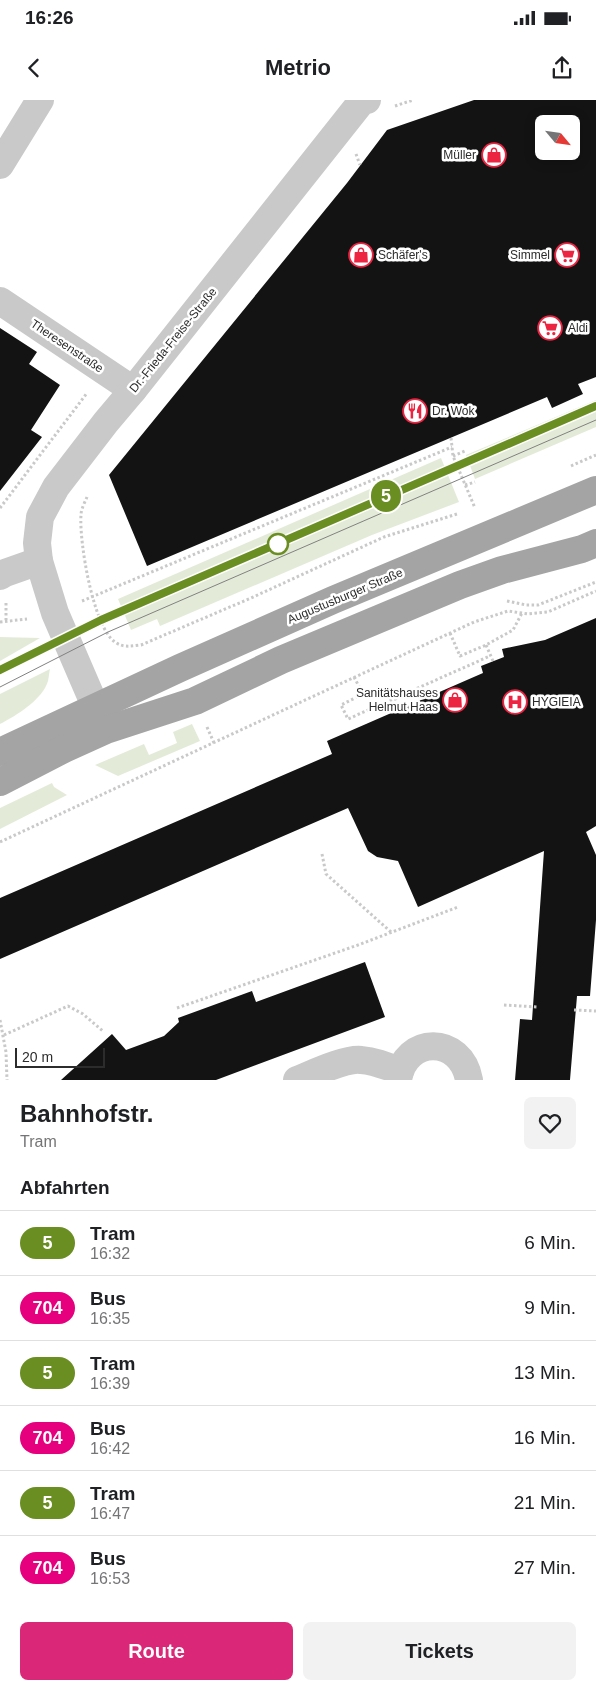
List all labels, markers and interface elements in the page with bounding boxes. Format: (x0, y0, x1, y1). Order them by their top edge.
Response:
text: 16:26 (25, 7, 74, 28)
icon: back (20, 54, 48, 82)
icon: share (548, 54, 576, 82)
text: Metrio (265, 55, 331, 80)
north arrow (535, 115, 580, 160)
map controls (535, 115, 580, 160)
shop icon: Müller (481, 142, 507, 168)
place label: Müller (443, 148, 476, 162)
shop icon: Schäfer's (348, 242, 374, 268)
supermarket icon: Simmel (554, 242, 580, 268)
place label: Schäfer's (378, 248, 428, 262)
place label: Simmel (510, 248, 550, 262)
street label: Dr.-Frieda-Freise-Straße (126, 285, 220, 395)
supermarket icon: Aldi (537, 315, 563, 341)
street label: Theresenstraße (28, 317, 106, 376)
place label: Aldi (568, 321, 588, 335)
restaurant icon: Dr. Wok (402, 398, 428, 424)
place label: Dr. Wok (432, 404, 475, 418)
line badge: 5 (370, 480, 402, 512)
text: 5 (381, 486, 391, 506)
unlabelled marker (267, 533, 289, 555)
street label: Augustusburger Straße (285, 565, 405, 627)
place label: Sanitätshauses Helmut Haas (356, 686, 438, 714)
shop icon: Sanitätshauses Helmut Haas (442, 687, 468, 713)
hospital icon: HYGIEIA (502, 689, 528, 715)
place label: HYGIEIA (532, 695, 581, 709)
scale bar (15, 1045, 105, 1068)
text: 20 m (22, 1049, 53, 1065)
button: heart (524, 1097, 576, 1149)
text: Bahnhofstr. (20, 1100, 153, 1127)
text: Tram (20, 1133, 57, 1150)
text: Abfahrten (20, 1177, 110, 1198)
text: Tram (90, 1223, 135, 1244)
text: 6 Min. (524, 1232, 576, 1253)
text: 5 (42, 1233, 53, 1253)
text: 16:32 (90, 1245, 130, 1262)
text: Bus (90, 1288, 126, 1309)
text: 9 Min. (524, 1297, 576, 1318)
text: 704 (32, 1298, 63, 1318)
text: 16:35 (90, 1310, 130, 1327)
text: Tram (90, 1353, 135, 1374)
text: 13 Min. (514, 1362, 576, 1383)
text: 5 (42, 1363, 53, 1383)
text: 16:39 (90, 1375, 130, 1392)
text: Bus (90, 1418, 126, 1439)
text: 16 Min. (514, 1427, 576, 1448)
text: 704 (32, 1428, 63, 1448)
text: 16:42 (90, 1440, 130, 1457)
text: Tram (90, 1483, 135, 1504)
text: 21 Min. (514, 1492, 576, 1513)
text: 5 (42, 1493, 53, 1513)
text: 16:47 (90, 1505, 130, 1522)
text: Bus (90, 1548, 126, 1569)
text: 27 Min. (514, 1557, 576, 1578)
text: 704 (32, 1558, 63, 1578)
text: 16:53 (90, 1570, 130, 1587)
button: Route (20, 1622, 293, 1680)
button: Tickets (303, 1622, 576, 1680)

